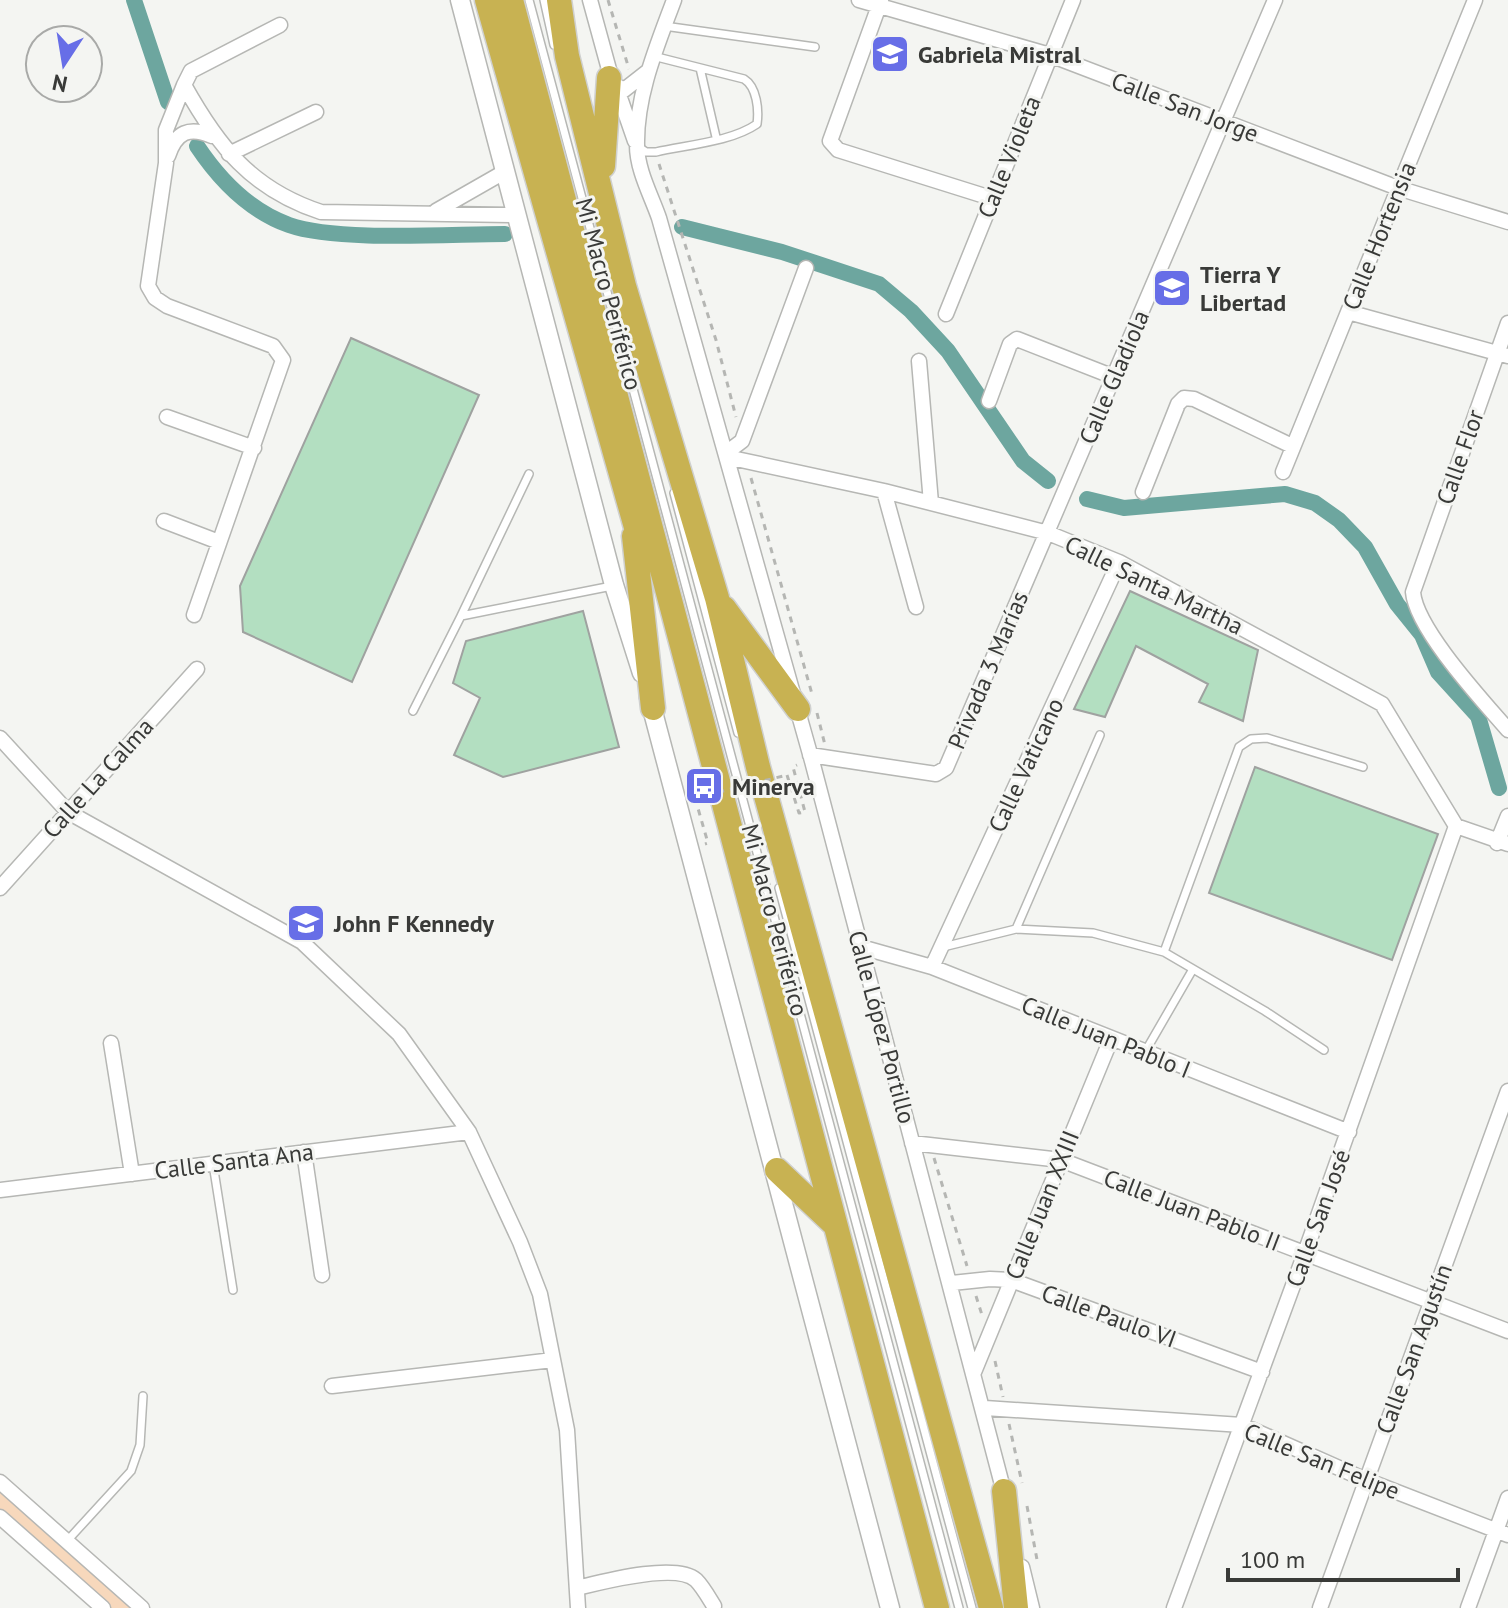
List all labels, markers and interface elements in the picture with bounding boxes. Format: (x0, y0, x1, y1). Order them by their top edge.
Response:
north arrow (24, 24, 104, 104)
school or university icon: Gabriela Mistral (869, 33, 911, 75)
place label: Gabriela Mistral (918, 39, 1082, 70)
street label: Calle San Jorge (1107, 65, 1263, 149)
text: N (50, 68, 70, 99)
street label: Calle Violeta (970, 91, 1048, 223)
street label: Calle Hortensia (1335, 157, 1423, 315)
street label: Mi Macro Periférico (568, 195, 650, 393)
place label: Tierra Y Libertad (1200, 259, 1286, 318)
school or university icon: Tierra Y Libertad (1151, 267, 1193, 309)
street label: Calle Gladiola (1072, 305, 1156, 449)
street label: Calle Flor (1429, 405, 1491, 509)
street label: Calle Santa Martha (1060, 528, 1248, 642)
street label: Privada 3 Marías (941, 586, 1035, 754)
street label: Calle Vaticano (981, 693, 1071, 837)
street label: Calle La Calma (36, 711, 160, 845)
bus stop icon: Minerva (683, 765, 725, 807)
place label: Minerva (732, 771, 815, 802)
street label: Mi Macro Periférico (734, 821, 816, 1019)
school or university icon: John F Kennedy (285, 902, 327, 944)
place label: John F Kennedy (333, 908, 495, 939)
street label: Calle López Portillo (841, 927, 923, 1127)
street label: Calle Juan Pablo I (1017, 989, 1195, 1085)
street label: Calle Juan XXIII (998, 1126, 1086, 1284)
street label: Calle Santa Ana (153, 1136, 315, 1186)
street label: Calle San José (1279, 1145, 1357, 1291)
street label: Calle Juan Pablo II (1099, 1162, 1285, 1258)
street label: Calle San Agustín (1369, 1260, 1459, 1438)
street label: Calle Paulo VI (1037, 1277, 1181, 1355)
street label: Calle San Felipe (1240, 1416, 1404, 1506)
scale bar (1228, 1532, 1458, 1582)
text: 100 m (1240, 1544, 1305, 1575)

